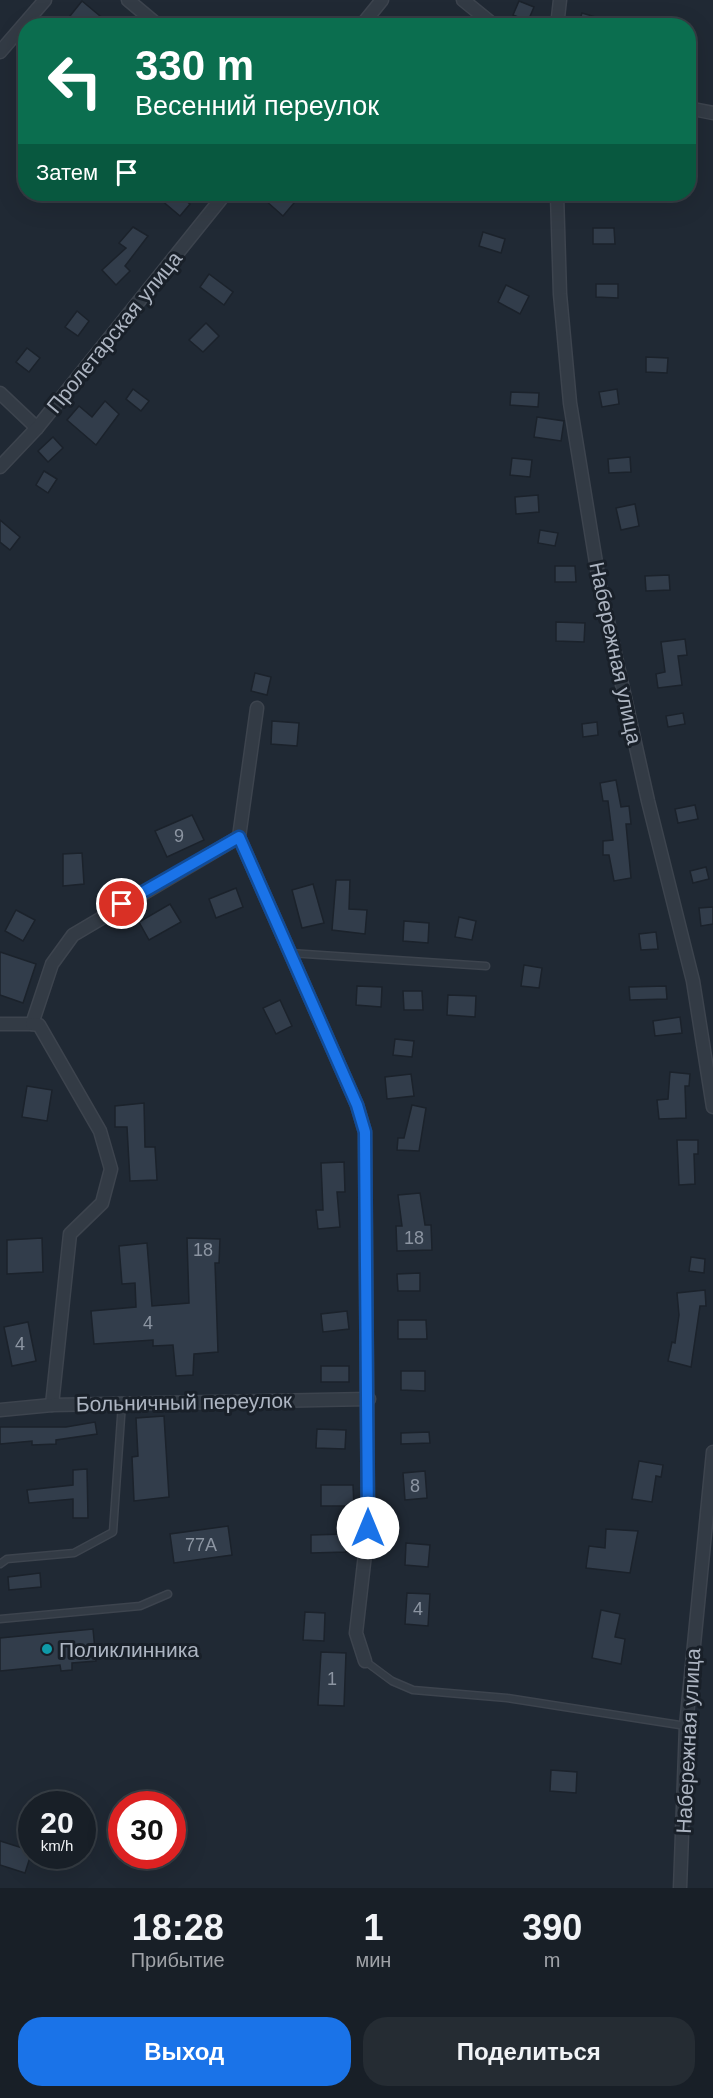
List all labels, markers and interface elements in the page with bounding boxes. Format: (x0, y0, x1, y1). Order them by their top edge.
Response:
icon: left (36, 42, 114, 120)
text: 330 m (135, 42, 254, 89)
text: Весенний переулок (135, 91, 379, 121)
icon: arrive (110, 156, 143, 189)
text: Затем (36, 160, 98, 185)
street label: Пролетарская улица (42, 247, 186, 417)
street label: Набережная улица (585, 560, 647, 747)
house number: 9 (174, 826, 184, 846)
pin (96, 878, 147, 929)
icon: arrive (105, 887, 138, 920)
house number: 18 (404, 1228, 424, 1248)
house number: 18 (193, 1240, 213, 1260)
house number: 4 (143, 1313, 153, 1333)
house number: 4 (15, 1334, 25, 1354)
street label: Больничный переулок (76, 1389, 293, 1415)
house number: 8 (410, 1476, 420, 1496)
position arrow (336, 1496, 400, 1560)
house number: 77А (185, 1535, 217, 1555)
house number: 4 (413, 1599, 423, 1619)
place label: Поликлинника (59, 1638, 199, 1661)
marker: Поликлинника (40, 1642, 54, 1656)
street label: Набережная улица (672, 1647, 704, 1834)
house number: 1 (327, 1669, 337, 1689)
speed limit sign: 30 (108, 1791, 186, 1869)
text: 20 (40, 1806, 74, 1839)
text: km/h (41, 1837, 73, 1854)
text: 18:28 (132, 1907, 224, 1948)
text: 1 (363, 1907, 383, 1948)
text: 390 (522, 1907, 582, 1948)
text: Прибытие (131, 1949, 225, 1971)
text: мин (355, 1949, 391, 1971)
text: m (544, 1949, 561, 1971)
button: Выход (18, 2017, 351, 2086)
button: Поделиться (363, 2017, 695, 2086)

